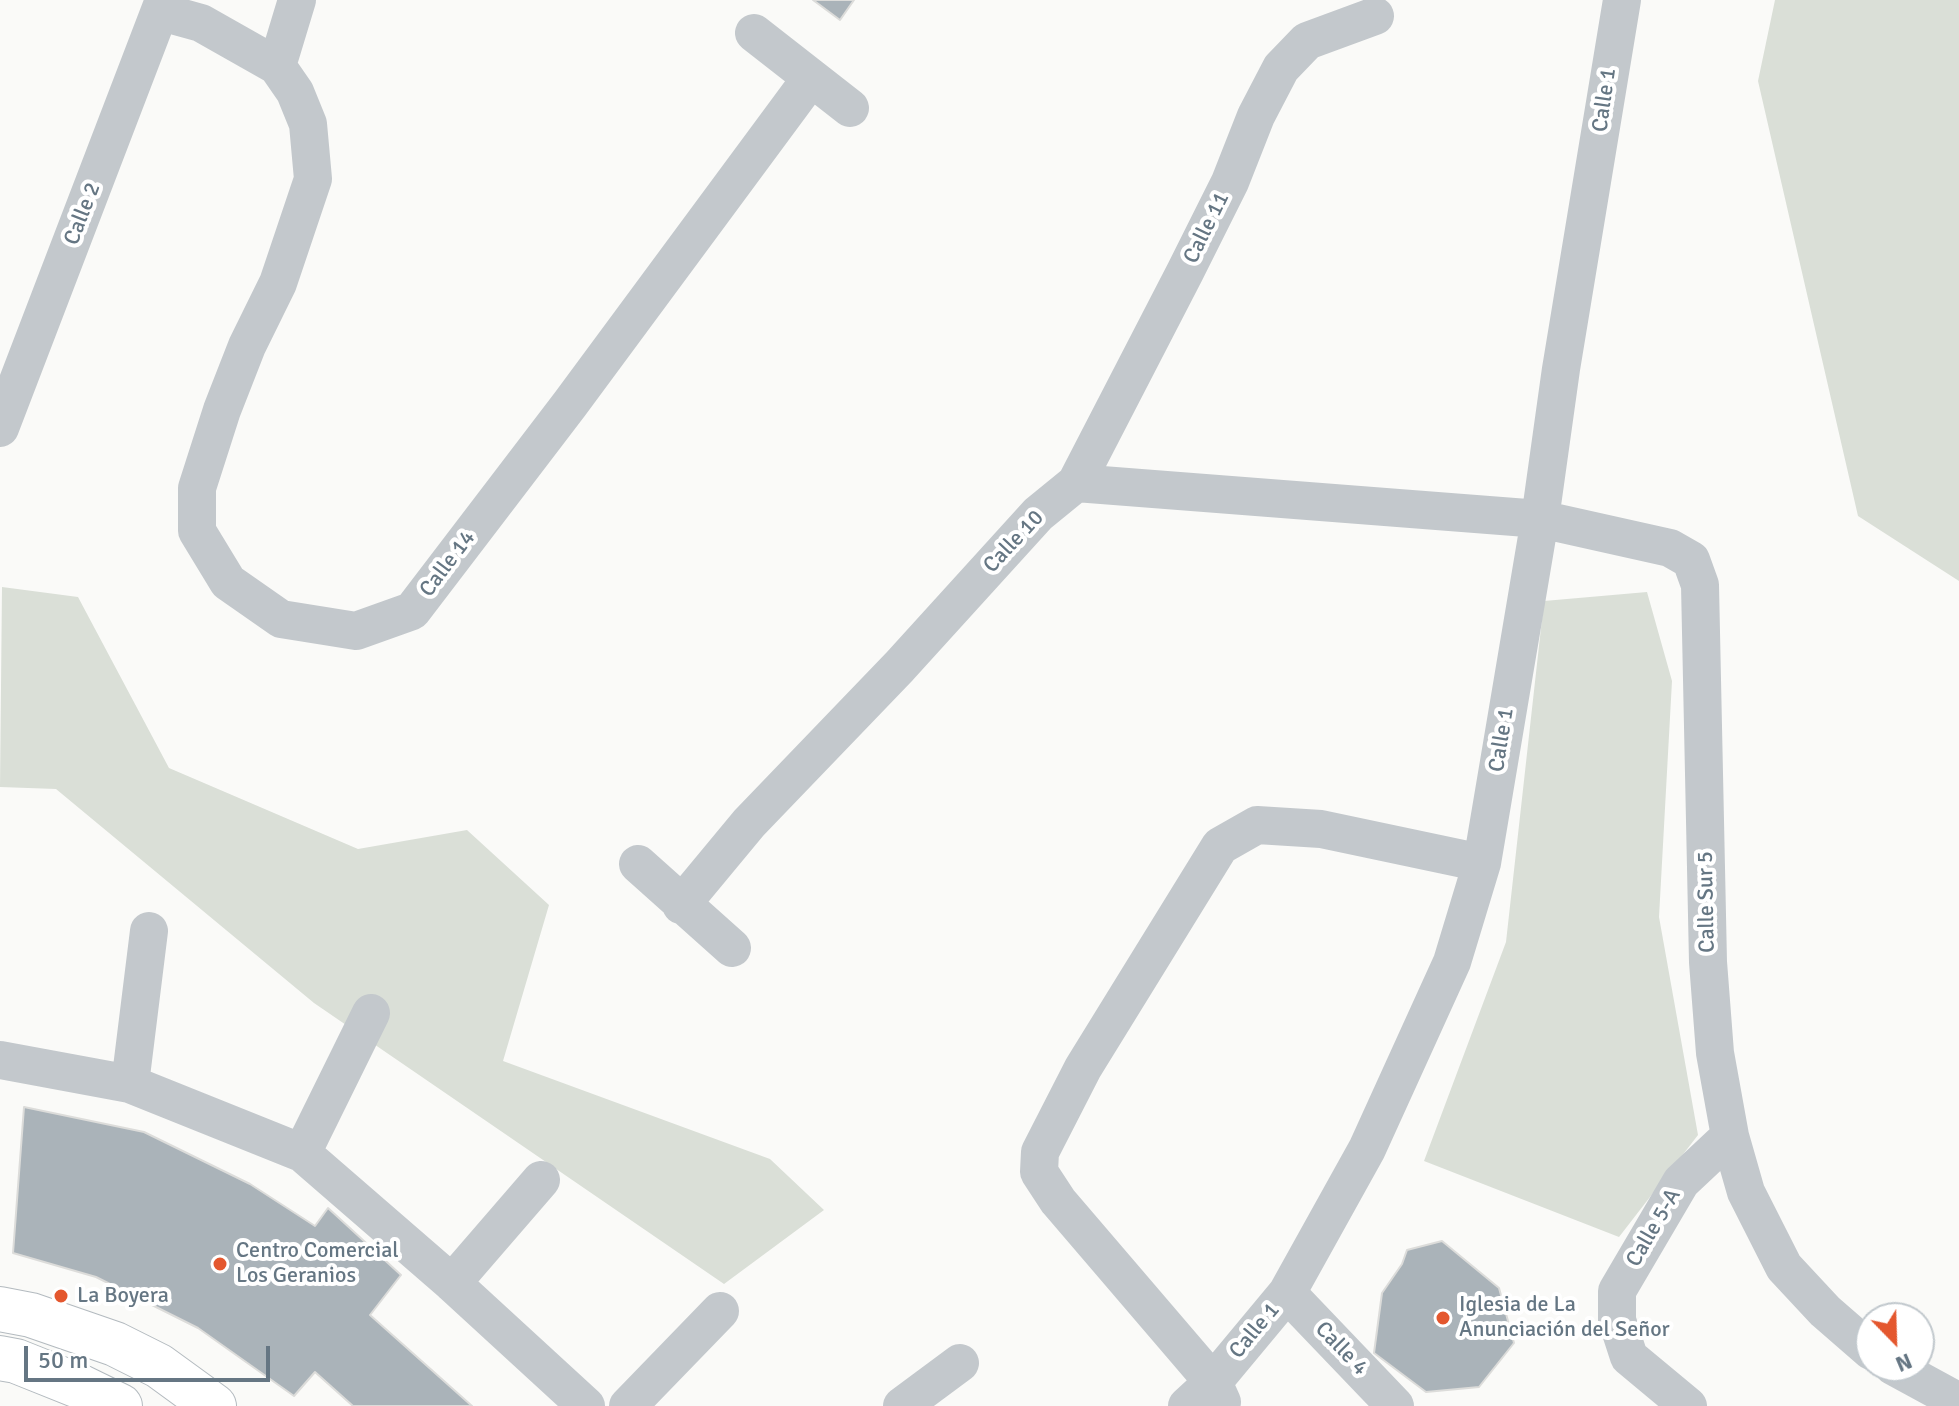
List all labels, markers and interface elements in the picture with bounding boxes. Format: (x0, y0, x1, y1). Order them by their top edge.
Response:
street label: Calle 1 (1587, 66, 1623, 134)
street label: Calle 2 (59, 179, 107, 249)
street label: Calle 11 (1178, 188, 1236, 268)
street label: Calle 10 (978, 505, 1050, 579)
street label: Calle 14 (414, 526, 482, 602)
street label: Calle 1 (1484, 706, 1520, 774)
street label: Calle Sur 5 (1693, 851, 1721, 953)
street label: Calle 5-A (1621, 1184, 1687, 1272)
place label: Centro Comercial Los Geranios (236, 1238, 399, 1290)
marker: Centro Comercial Los Geranios (211, 1255, 229, 1273)
place label: La Boyera (77, 1283, 169, 1309)
marker: La Boyera (52, 1287, 70, 1305)
place label: Iglesia de La Anunciación del Señor (1459, 1292, 1670, 1344)
street label: Calle 1 (1224, 1298, 1286, 1364)
north arrow (1855, 1302, 1935, 1382)
marker: Iglesia de La Anunciación del Señor (1434, 1309, 1452, 1327)
street label: Calle 4 (1309, 1317, 1373, 1381)
scale bar (28, 1330, 274, 1380)
text: 50 m (38, 1345, 88, 1375)
text: N (1891, 1347, 1916, 1378)

